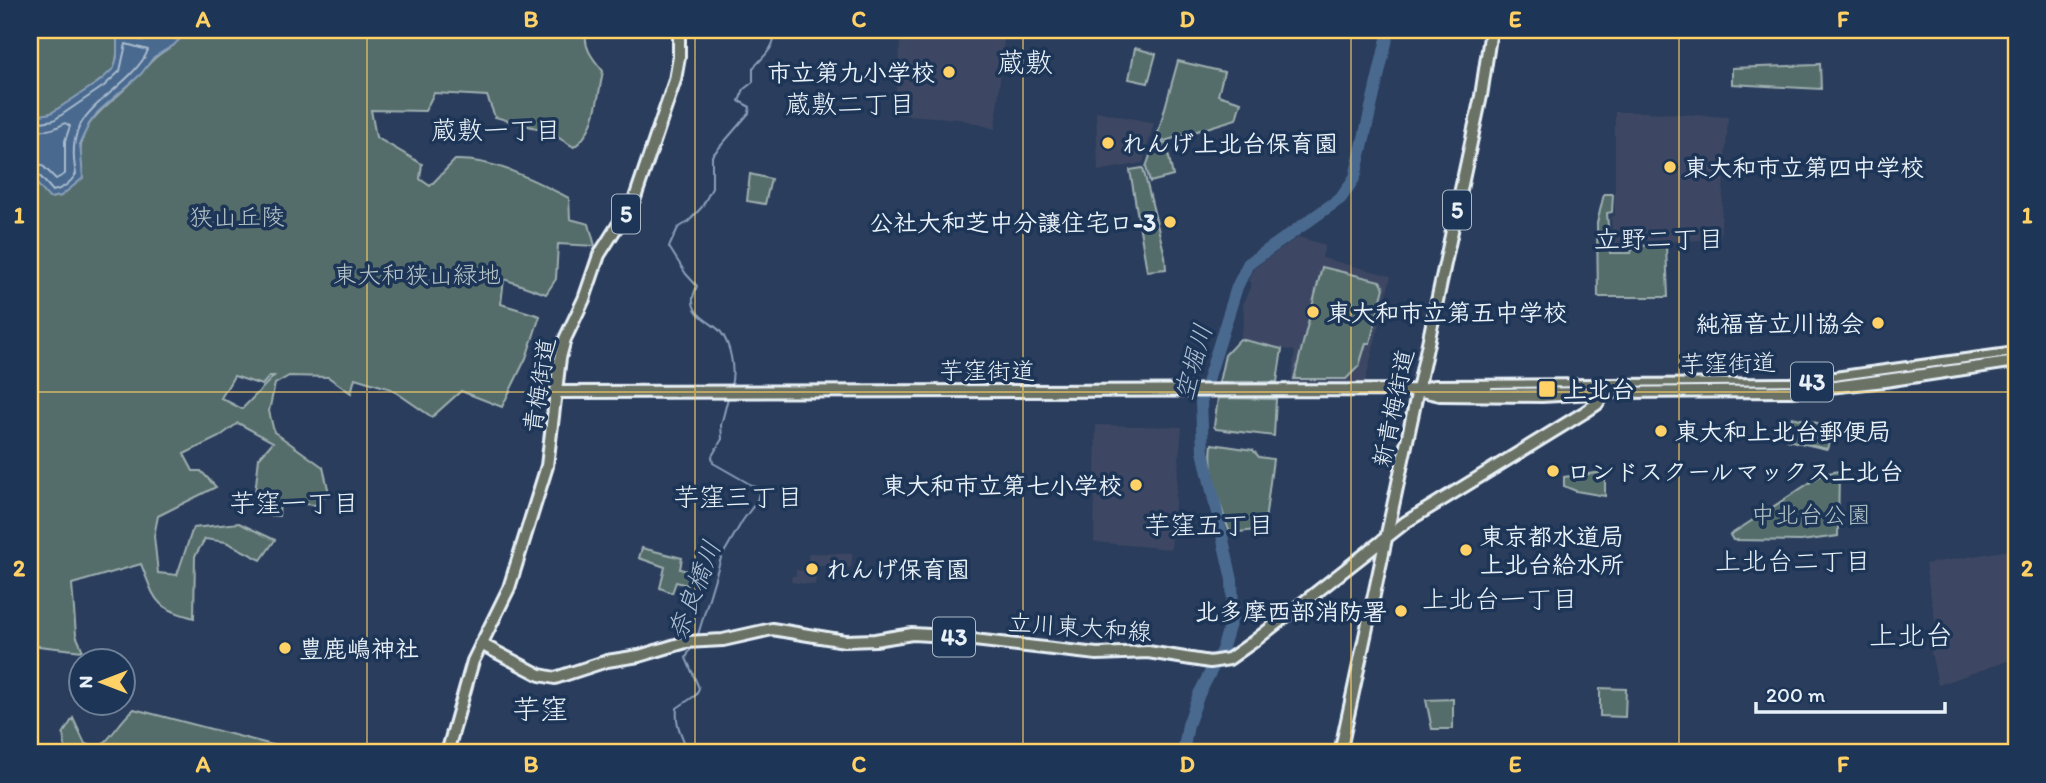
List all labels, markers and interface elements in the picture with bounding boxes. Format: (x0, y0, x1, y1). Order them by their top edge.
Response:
text: A (195, 5, 211, 33)
text: B (524, 5, 539, 33)
text: C (852, 5, 867, 33)
text: D (1179, 5, 1195, 33)
text: E (1509, 5, 1522, 33)
text: F (1837, 5, 1850, 33)
district label: 蔵敷 (997, 45, 1053, 79)
place label: 市立第九小学校 (767, 58, 935, 87)
marker: 市立第九小学校 (941, 64, 957, 80)
district label: 蔵敷二丁目 (785, 88, 915, 120)
district label: 蔵敷一丁目 (431, 114, 561, 146)
place label: れんげ上北台保育園 (1122, 129, 1338, 158)
marker: れんげ上北台保育園 (1100, 135, 1116, 151)
place label: 東大和市立第四中学校 (1684, 153, 1924, 182)
marker: 東大和市立第四中学校 (1662, 159, 1678, 175)
road number: 5 (1443, 190, 1471, 230)
road number: 5 (612, 195, 640, 234)
text: 1 (14, 201, 25, 229)
text: 1 (2022, 201, 2033, 229)
park label: 狭山丘陵 (189, 202, 285, 231)
place label: 公社大和芝中分譲住宅ロ-3 (869, 208, 1156, 237)
marker: 公社大和芝中分譲住宅ロ-3 (1162, 214, 1178, 230)
district label: 立野二丁目 (1594, 223, 1724, 255)
park label: 東大和狭山緑地 (333, 260, 501, 289)
place label: 東大和市立第五中学校 (1327, 298, 1567, 327)
marker: 東大和市立第五中学校 (1305, 304, 1321, 320)
place label: 純福音立川協会 (1696, 309, 1864, 338)
marker: 純福音立川協会 (1870, 315, 1886, 331)
water label: 空堀川 (1167, 320, 1219, 404)
street label: 青梅街道 (517, 335, 561, 435)
street label: 新青梅街道 (1366, 346, 1420, 470)
street label: 芋窪街道 (1680, 348, 1776, 378)
street label: 芋窪街道 (939, 356, 1035, 385)
road number: 43 (1791, 362, 1833, 402)
place label: 上北台 (1563, 375, 1635, 404)
marker: 上北台 (1537, 379, 1557, 399)
place label: 東大和上北台郵便局 (1675, 417, 1891, 446)
marker: 東大和上北台郵便局 (1653, 423, 1669, 439)
place label: ロンドスクールマックス上北台 (1567, 457, 1903, 486)
marker: ロンドスクールマックス上北台 (1545, 463, 1561, 479)
place label: 東大和市立第七小学校 (882, 471, 1122, 500)
marker: 東大和市立第七小学校 (1128, 477, 1144, 493)
district label: 芋窪三丁目 (673, 481, 803, 513)
district label: 芋窪一丁目 (229, 487, 359, 519)
park label: 中北台公園 (1751, 500, 1871, 529)
district label: 芋窪五丁目 (1144, 509, 1274, 541)
place label: 東京都水道局 上北台給水所 (1480, 522, 1624, 579)
water label: 奈良橋川 (660, 536, 728, 644)
marker: 東京都水道局 上北台給水所 (1458, 542, 1474, 558)
district label: 上北台二丁目 (1715, 545, 1871, 577)
text: 2 (13, 554, 26, 582)
text: 2 (2021, 554, 2034, 582)
place label: れんげ保育園 (826, 555, 970, 584)
marker: れんげ保育園 (804, 561, 820, 577)
district label: 上北台一丁目 (1422, 583, 1578, 615)
place label: 北多摩西部消防署 (1195, 597, 1387, 626)
marker: 北多摩西部消防署 (1393, 603, 1409, 619)
street label: 立川東大和線 (1007, 608, 1153, 646)
road number: 43 (933, 618, 975, 656)
district label: 上北台 (1869, 618, 1953, 652)
place label: 豊鹿嶋神社 (299, 634, 419, 663)
marker: 豊鹿嶋神社 (277, 640, 293, 656)
north arrow (66, 646, 136, 716)
scale bar (1756, 671, 1944, 715)
text: N (74, 676, 97, 688)
text: 200 m (1766, 682, 1826, 707)
district label: 芋窪 (512, 692, 568, 726)
text: A (195, 750, 211, 778)
text: B (524, 750, 539, 778)
text: C (852, 750, 867, 778)
text: D (1179, 750, 1195, 778)
text: E (1509, 750, 1522, 778)
text: F (1837, 750, 1850, 778)

